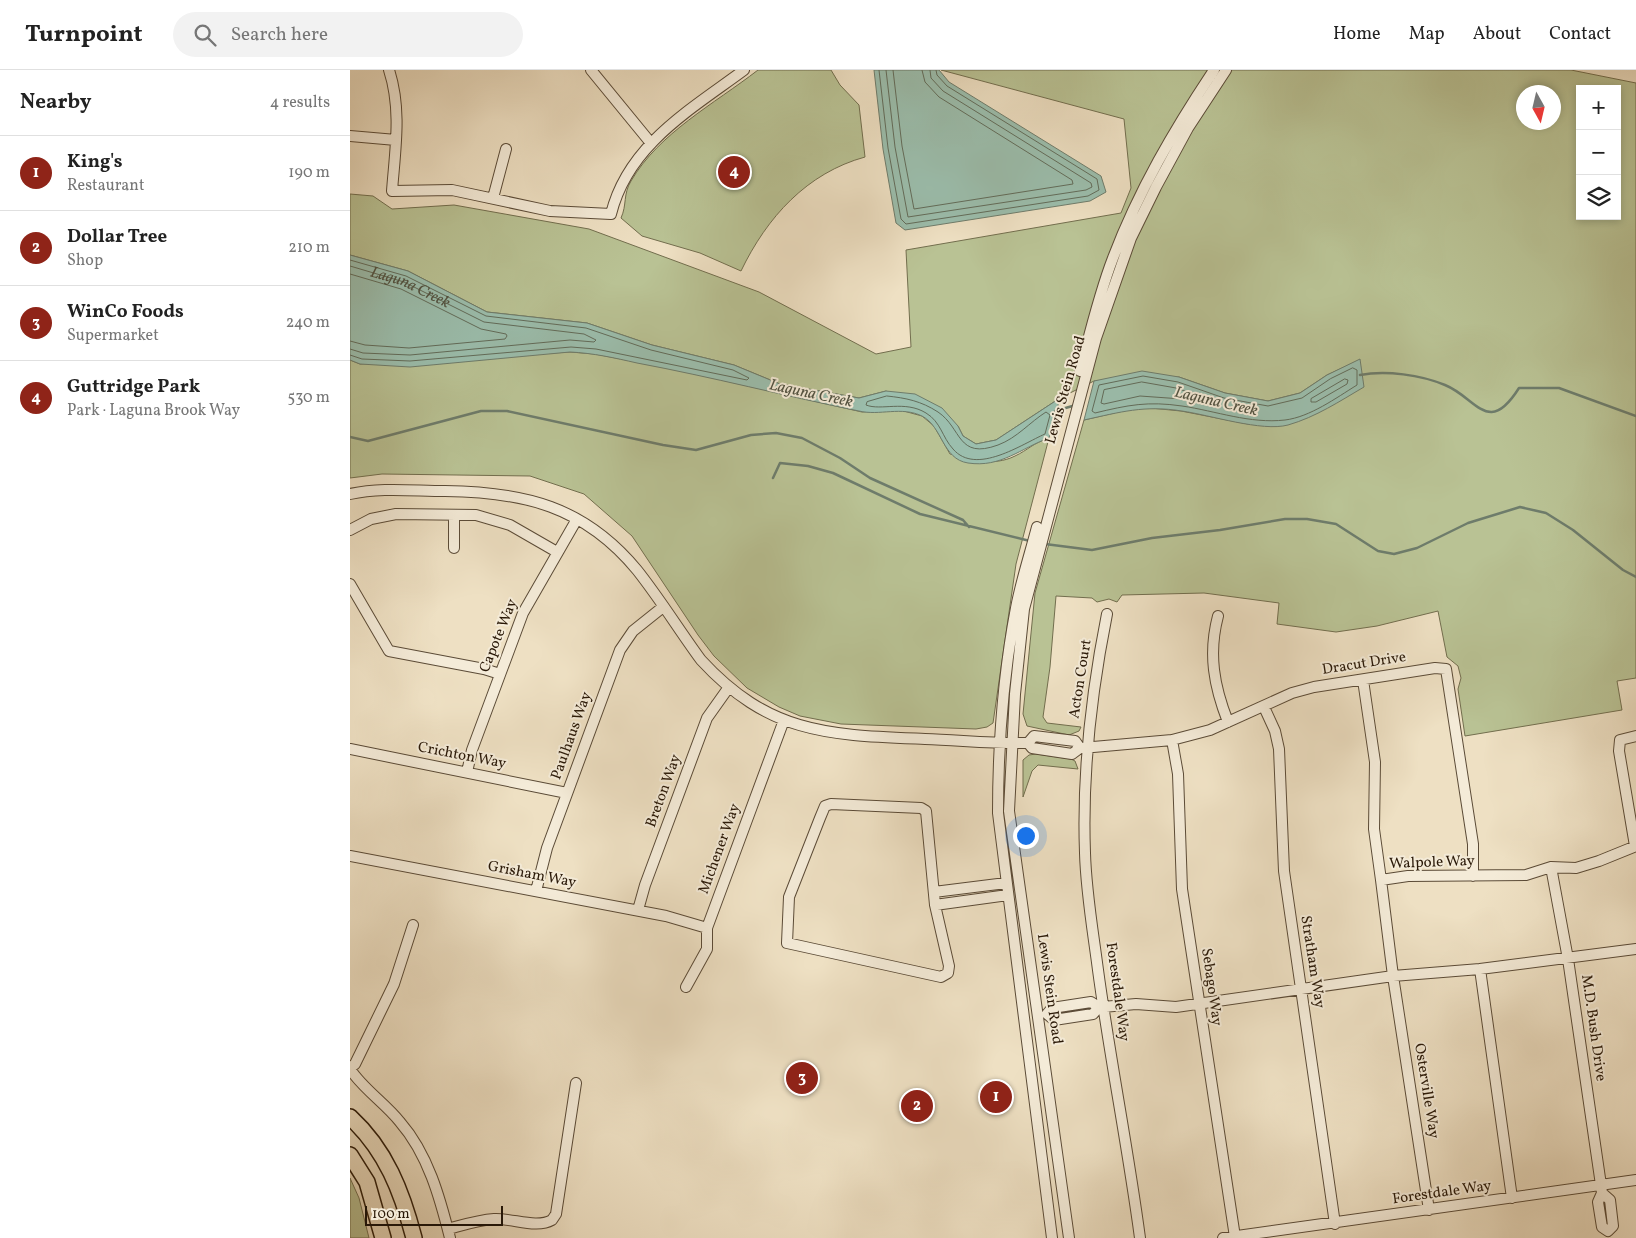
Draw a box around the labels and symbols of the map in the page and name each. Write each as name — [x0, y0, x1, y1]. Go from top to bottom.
north arrow — [1516, 85, 1561, 130]
pin: 4 — [718, 153, 750, 191]
water label: Laguna Creek — [367, 262, 454, 315]
street label: Lewis Stein Road — [1041, 333, 1091, 447]
water label: Laguna Creek — [767, 374, 855, 414]
water label: Laguna Creek — [1172, 382, 1260, 422]
street label: Capote Way — [475, 596, 523, 676]
street label: Acton Court — [1064, 638, 1098, 720]
street label: Dracut Drive — [1320, 647, 1408, 681]
street label: Paulhaus Way — [546, 689, 598, 783]
street label: Crichton Way — [416, 737, 508, 775]
street label: Breton Way — [641, 751, 687, 831]
street label: Michener Way — [694, 801, 746, 897]
your location — [1013, 823, 1039, 849]
street label: Walpole Way — [1389, 851, 1475, 875]
street label: Grisham Way — [486, 856, 578, 894]
street label: Stratham Way — [1294, 914, 1330, 1010]
street label: Lewis Stein Road — [1031, 932, 1067, 1046]
street label: Forestdale Way — [1100, 941, 1134, 1043]
street label: Sebago Way — [1195, 947, 1227, 1027]
street label: M.D. Bush Drive — [1575, 973, 1611, 1083]
street label: Osterville Way — [1408, 1042, 1444, 1140]
pin: 3 — [786, 1059, 818, 1097]
pin: 1 — [980, 1078, 1012, 1116]
pin: 2 — [901, 1087, 933, 1125]
street label: Forestdale Way — [1391, 1176, 1493, 1210]
scale bar — [365, 1203, 502, 1226]

